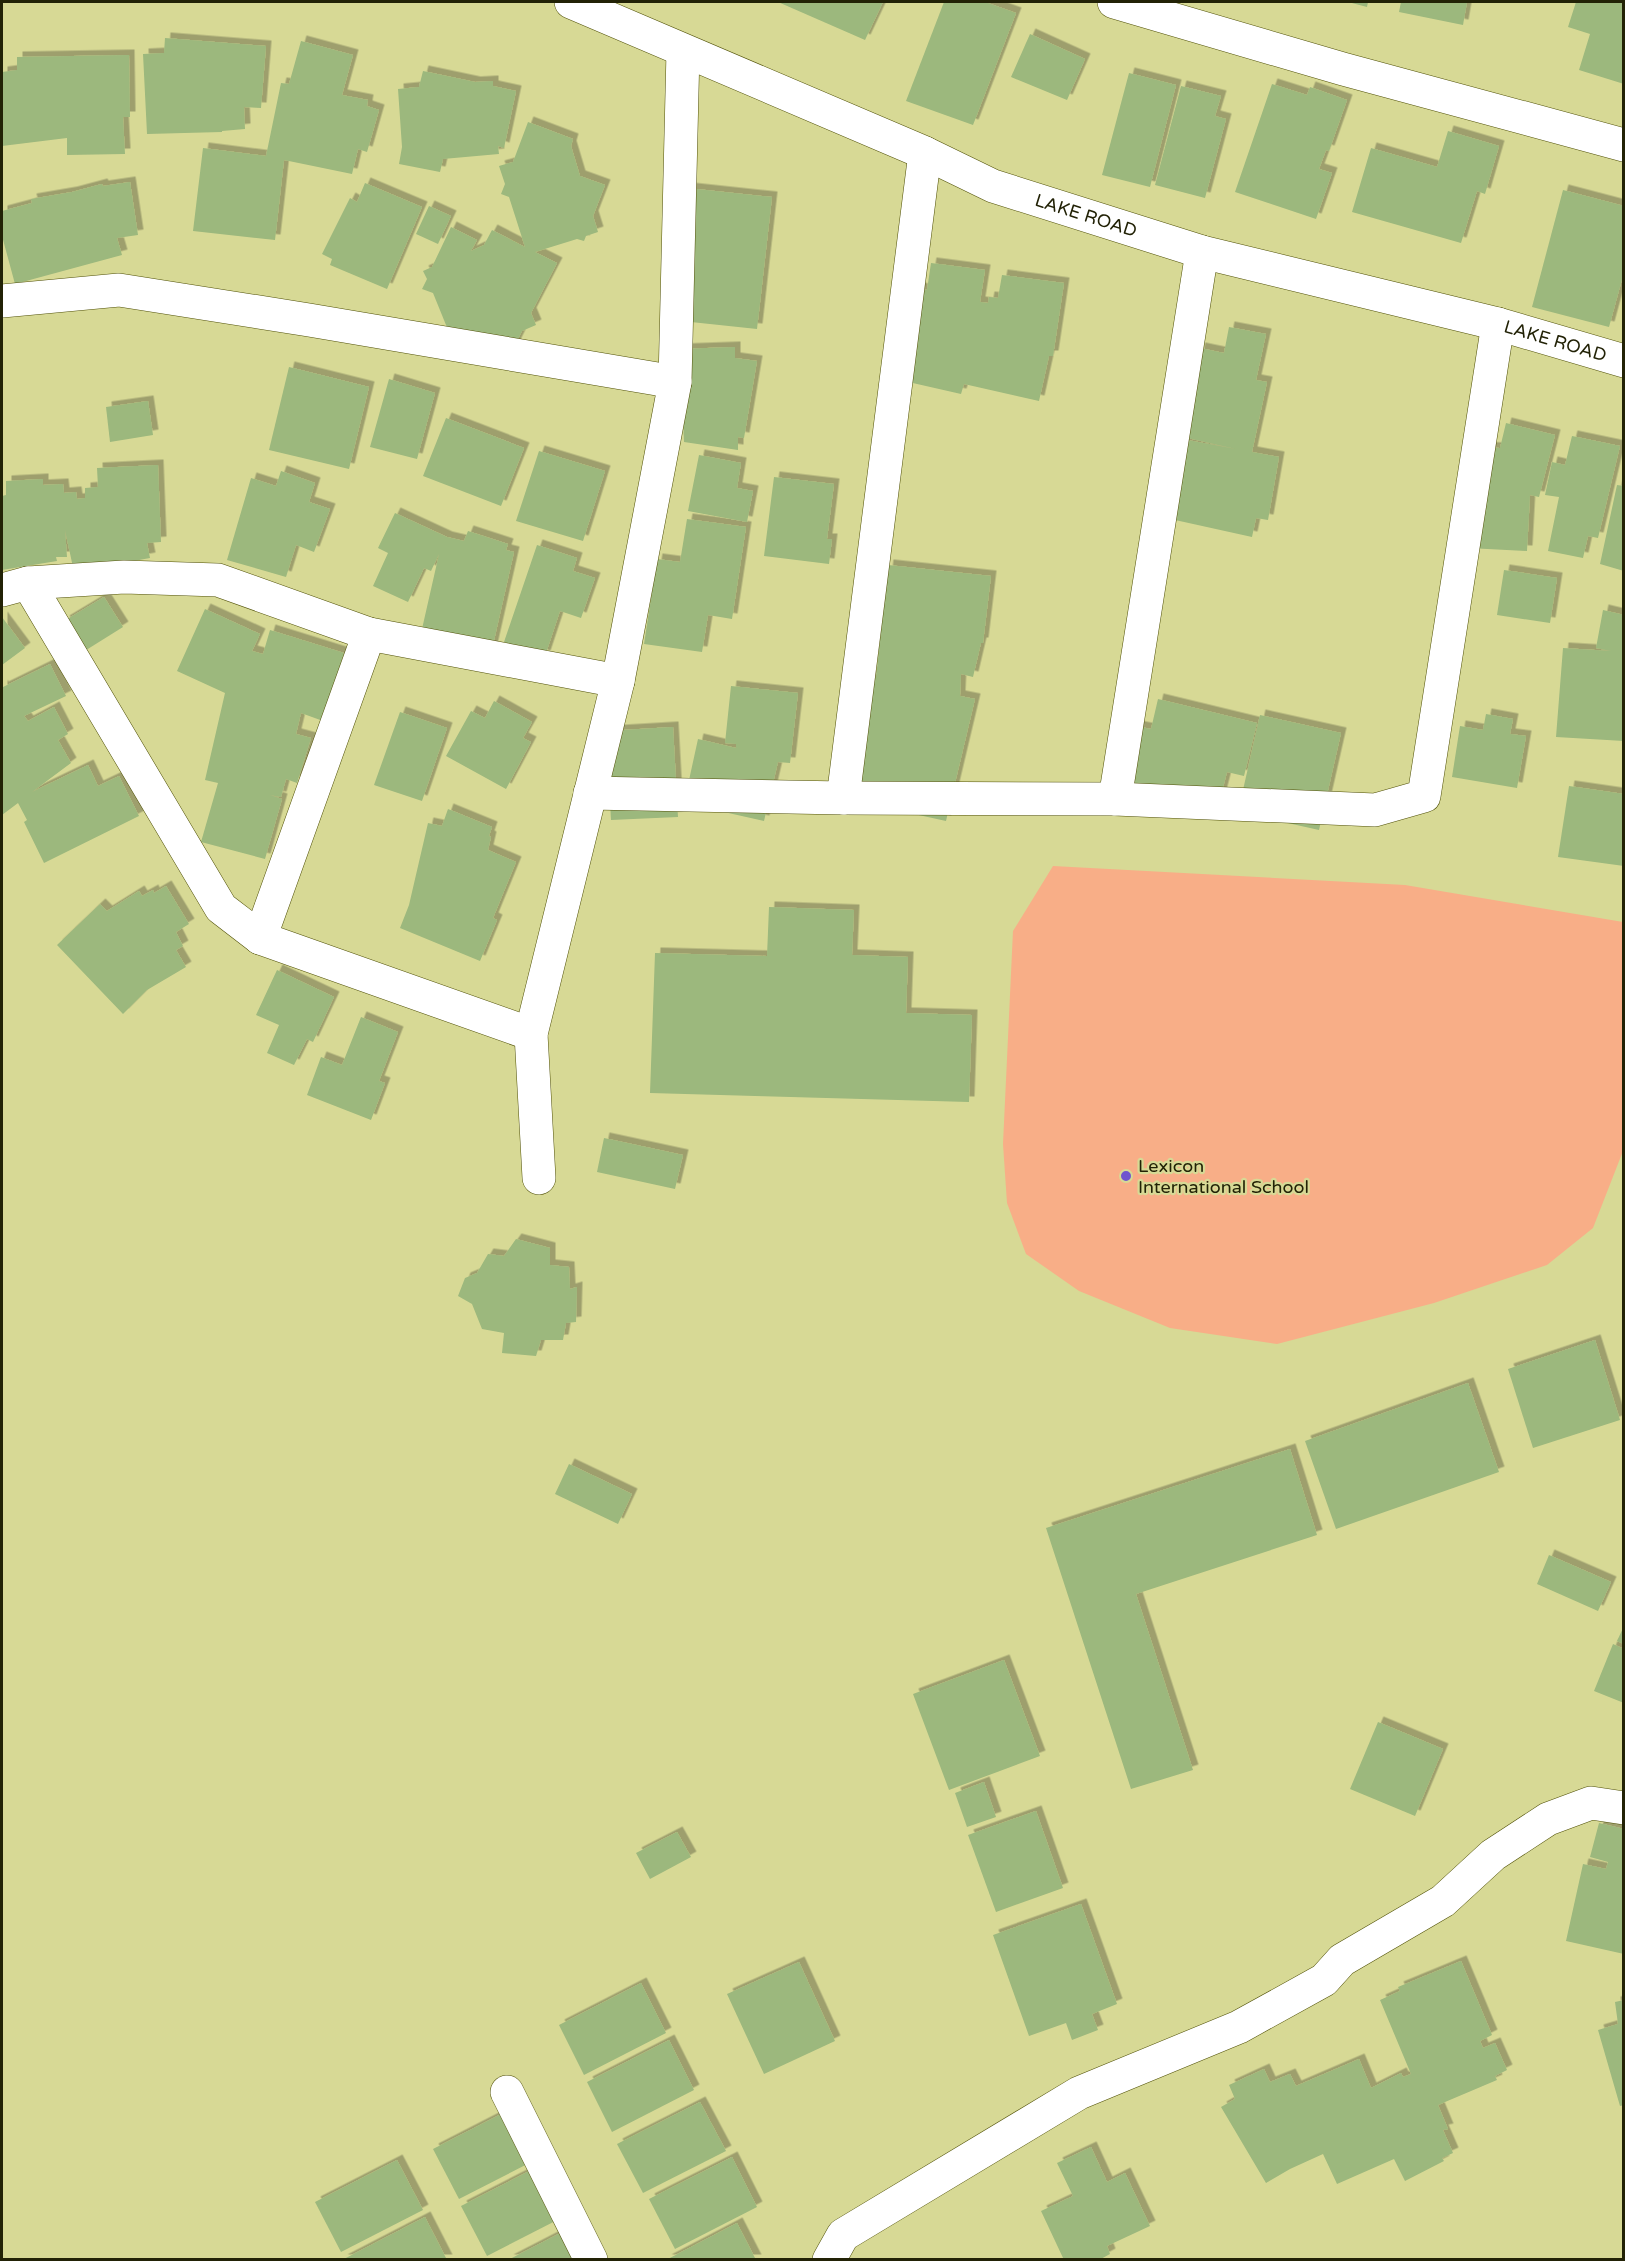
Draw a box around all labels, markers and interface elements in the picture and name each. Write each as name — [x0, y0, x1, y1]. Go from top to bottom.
street label: LAKE ROAD — [1032, 189, 1140, 242]
street label: LAKE ROAD — [1501, 315, 1609, 366]
place label: Lexicon International School — [1138, 1155, 1309, 1198]
marker: Lexicon International School — [1119, 1169, 1133, 1183]

